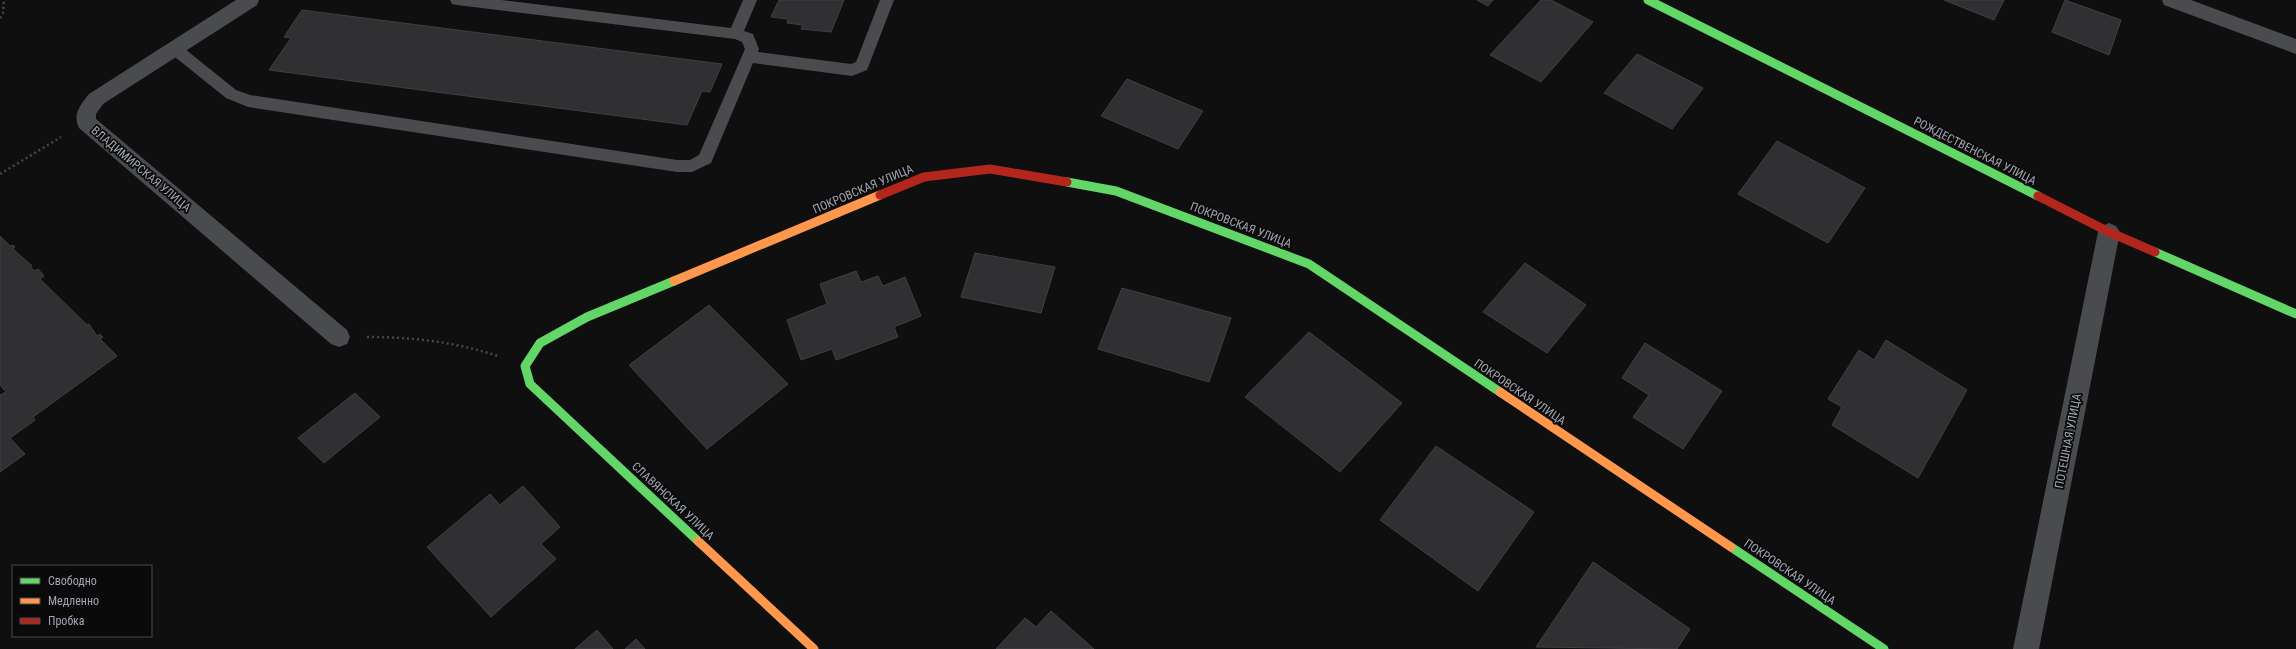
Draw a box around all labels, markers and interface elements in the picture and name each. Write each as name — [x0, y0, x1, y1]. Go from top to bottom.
street label: РОЖДЕСТВЕНСКАЯ УЛИЦА — [1911, 114, 2039, 188]
street label: ВЛАДИМИРСКАЯ УЛИЦА — [88, 123, 194, 215]
street label: ПОКРОВСКАЯ УЛИЦА — [811, 162, 915, 216]
street label: ПОКРОВСКАЯ УЛИЦА — [1188, 199, 1294, 251]
street label: ПОКРОВСКАЯ УЛИЦА — [1472, 356, 1569, 428]
street label: ПОТЕШНАЯ УЛИЦА — [2052, 392, 2084, 490]
street label: СЛАВЯНСКАЯ УЛИЦА — [629, 459, 717, 543]
street label: ПОКРОВСКАЯ УЛИЦА — [1742, 536, 1839, 608]
legend — [12, 565, 152, 637]
text: Свободно — [48, 574, 97, 588]
text: Медленно — [48, 594, 99, 608]
text: Пробка — [48, 614, 85, 628]

